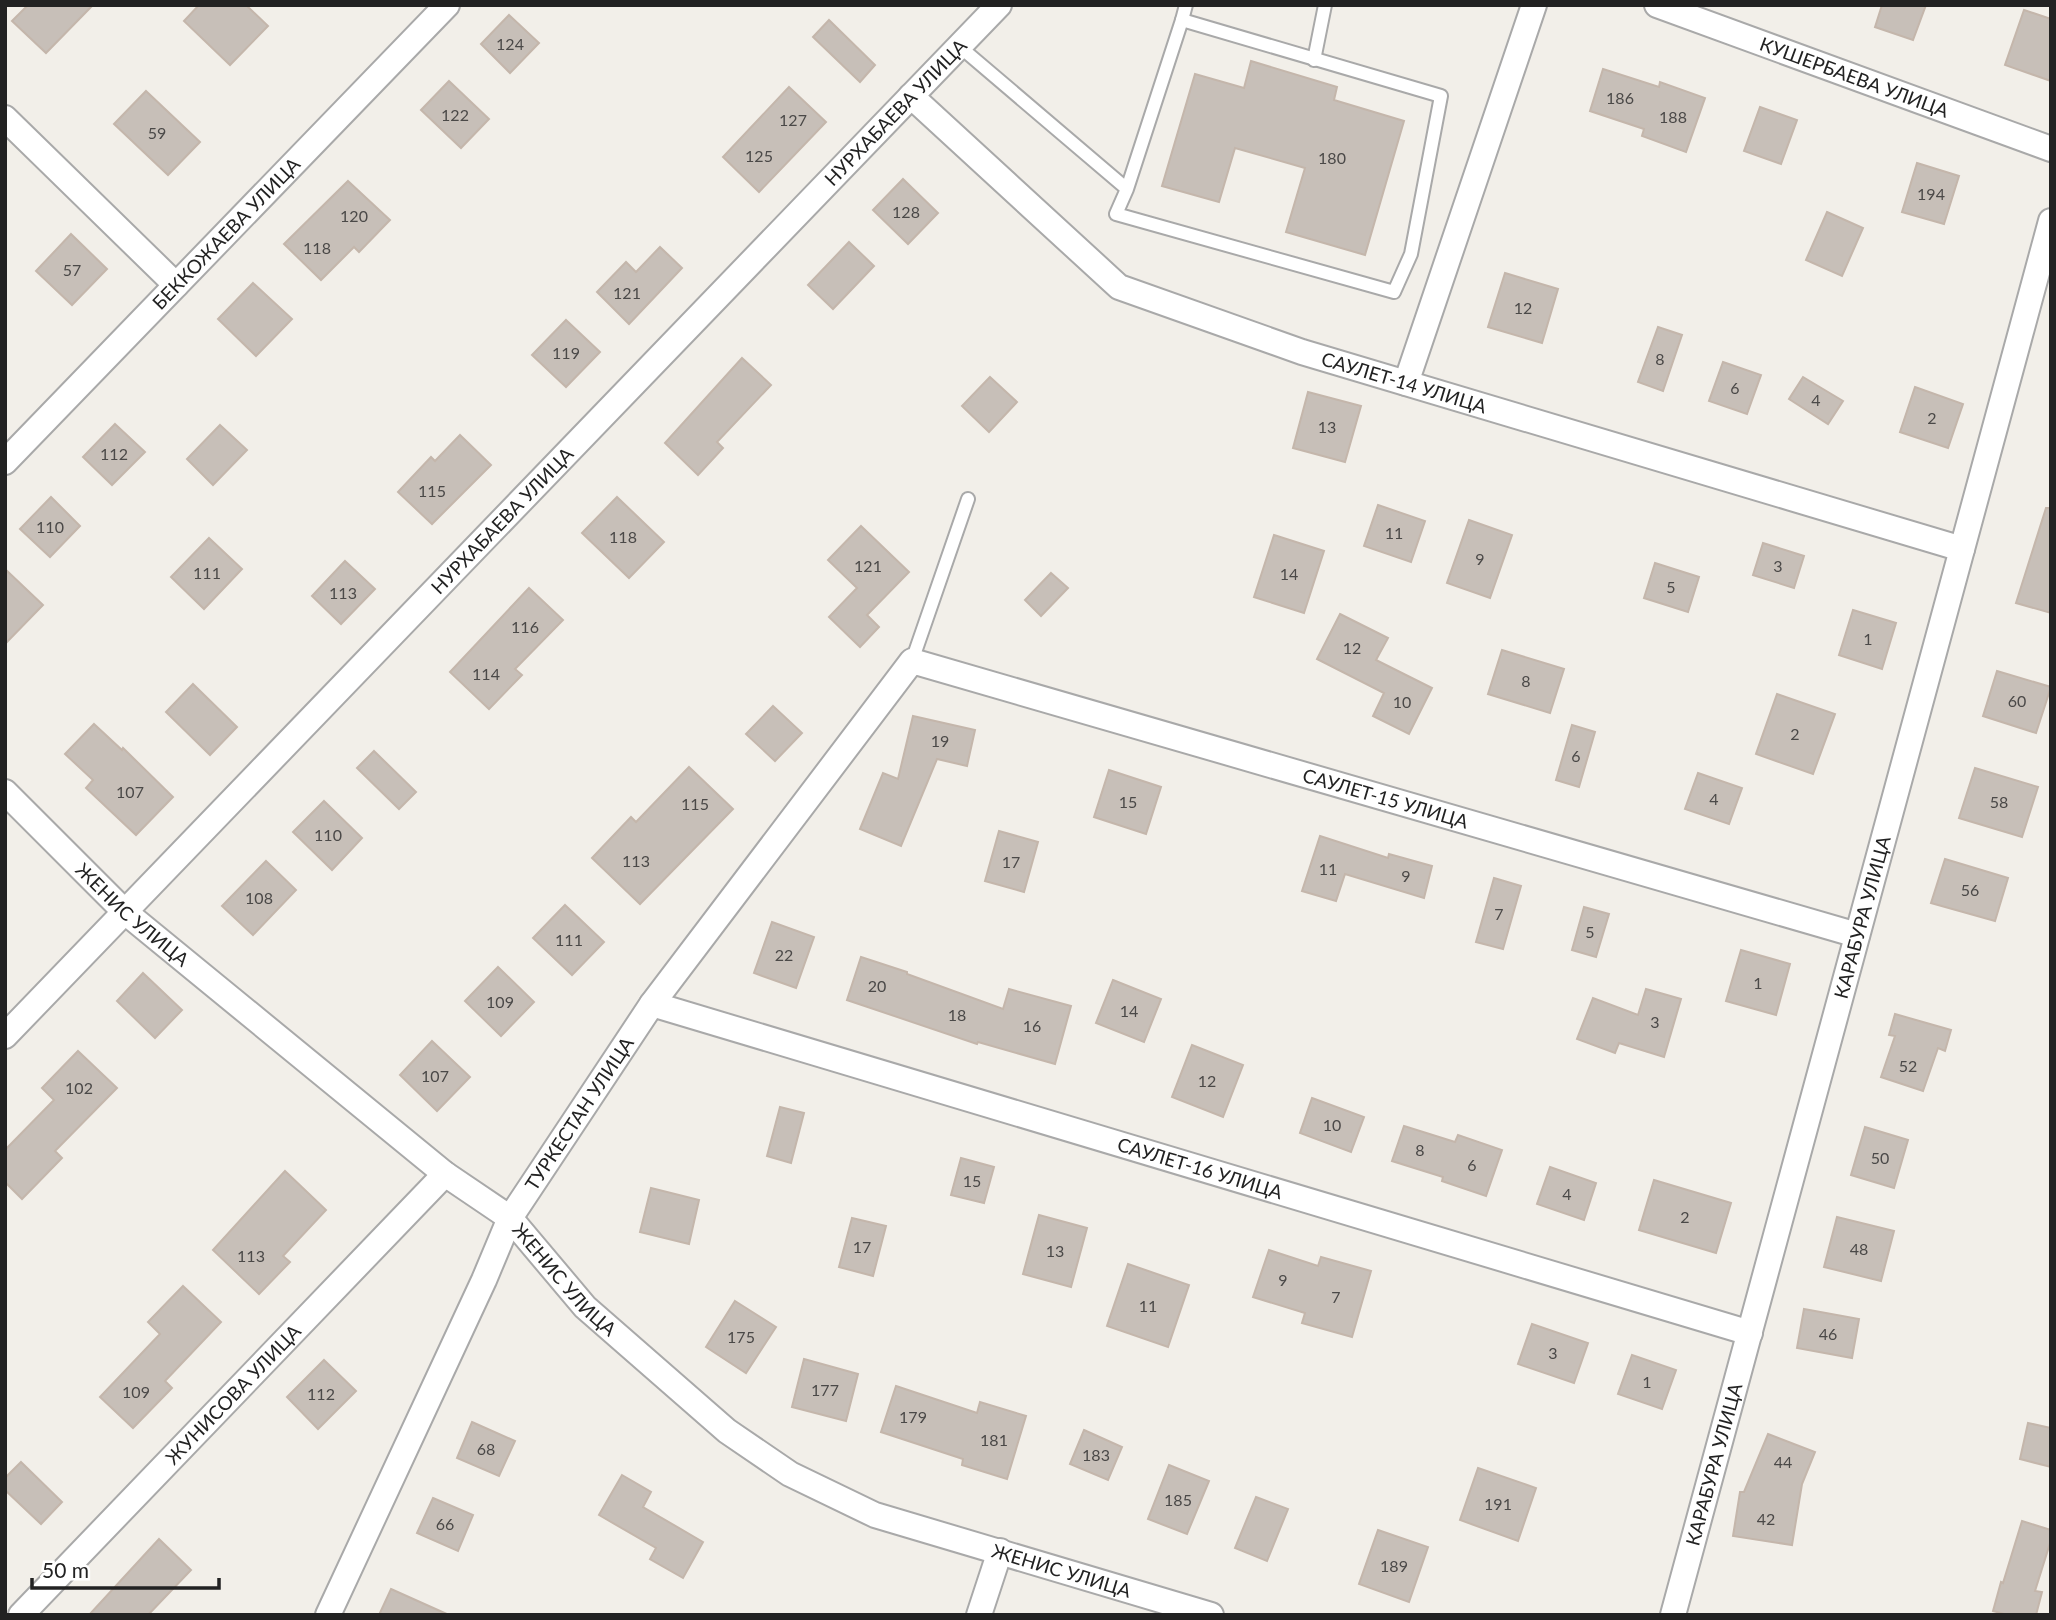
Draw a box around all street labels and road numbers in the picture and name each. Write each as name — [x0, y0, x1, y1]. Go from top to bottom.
street label: КУШЕРБАЕВА УЛИЦА — [1757, 32, 1952, 122]
street label: НУРХАБАЕВА УЛИЦА — [819, 34, 971, 190]
street label: БЕККОЖАЕВА УЛИЦА — [147, 152, 304, 314]
street label: САУЛЕТ-14 УЛИЦА — [1319, 346, 1490, 418]
street label: НУРХАБАЕВА УЛИЦА — [426, 442, 578, 598]
street label: САУЛЕТ-15 УЛИЦА — [1300, 763, 1471, 833]
street label: КАРАБУРА УЛИЦА — [1829, 833, 1895, 1001]
street label: ЖЕНИС УЛИЦА — [71, 858, 194, 971]
street label: ТУРКЕСТАН УЛИЦА — [520, 1032, 638, 1195]
street label: САУЛЕТ-16 УЛИЦА — [1115, 1132, 1286, 1203]
street label: ЖЕНИС УЛИЦА — [508, 1218, 622, 1340]
street label: ЖУНИСОВА УЛИЦА — [160, 1319, 305, 1469]
street label: КАРАБУРА УЛИЦА — [1680, 1380, 1746, 1548]
street label: ЖЕНИС УЛИЦА — [989, 1538, 1134, 1602]

